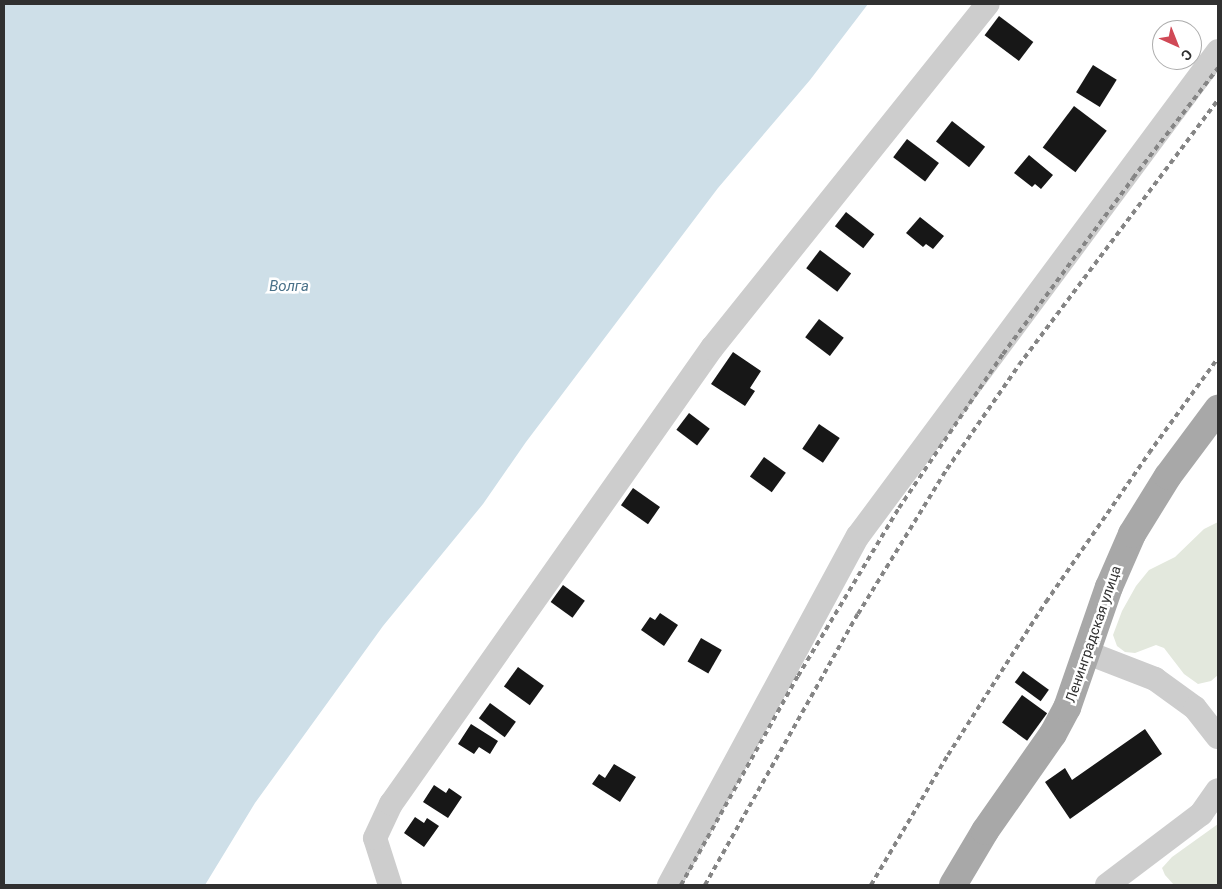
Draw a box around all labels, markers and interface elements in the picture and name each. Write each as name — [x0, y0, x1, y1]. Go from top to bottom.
north arrow — [1152, 20, 1202, 70]
text: С — [1178, 46, 1196, 64]
water label: Волга — [269, 278, 309, 296]
street label: Ленинградская улица — [1062, 563, 1124, 705]

